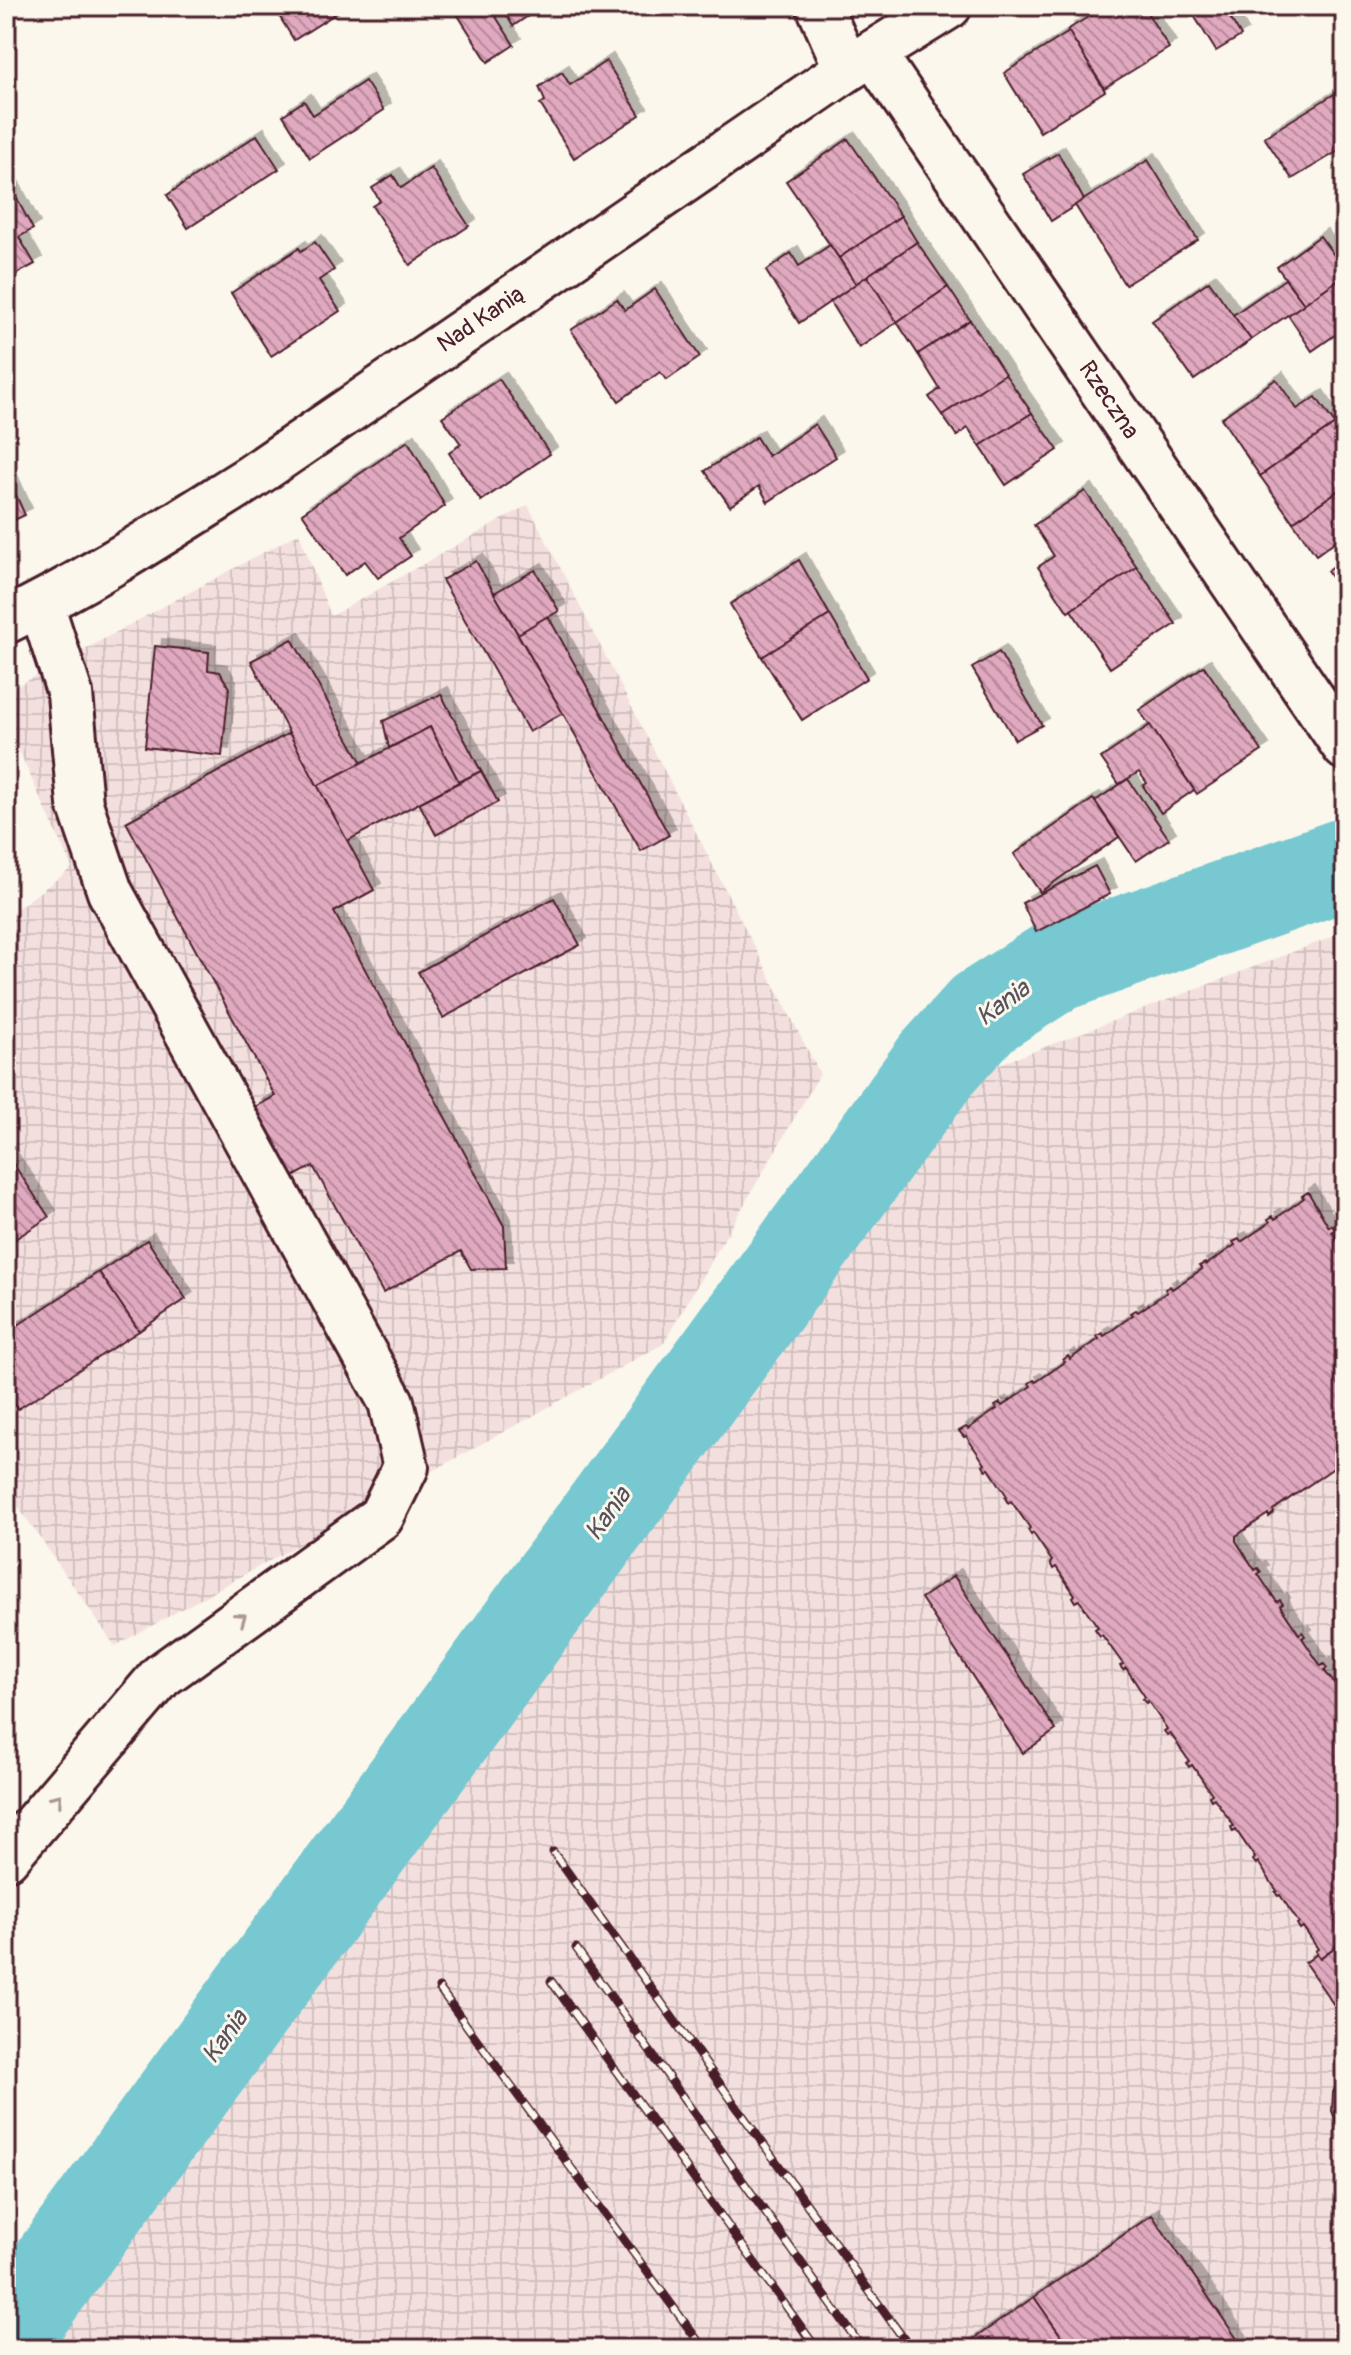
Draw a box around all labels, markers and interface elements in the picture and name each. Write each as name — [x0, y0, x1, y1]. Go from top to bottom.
street label: Nad Kanią — [432, 279, 530, 359]
street label: Rzeczna — [1072, 356, 1146, 444]
water label: Kania — [970, 972, 1038, 1033]
water label: Kania — [578, 1479, 639, 1547]
one-way arrow — [233, 1613, 247, 1628]
one-way arrow — [47, 1793, 61, 1808]
water label: Kania — [195, 2002, 256, 2070]

